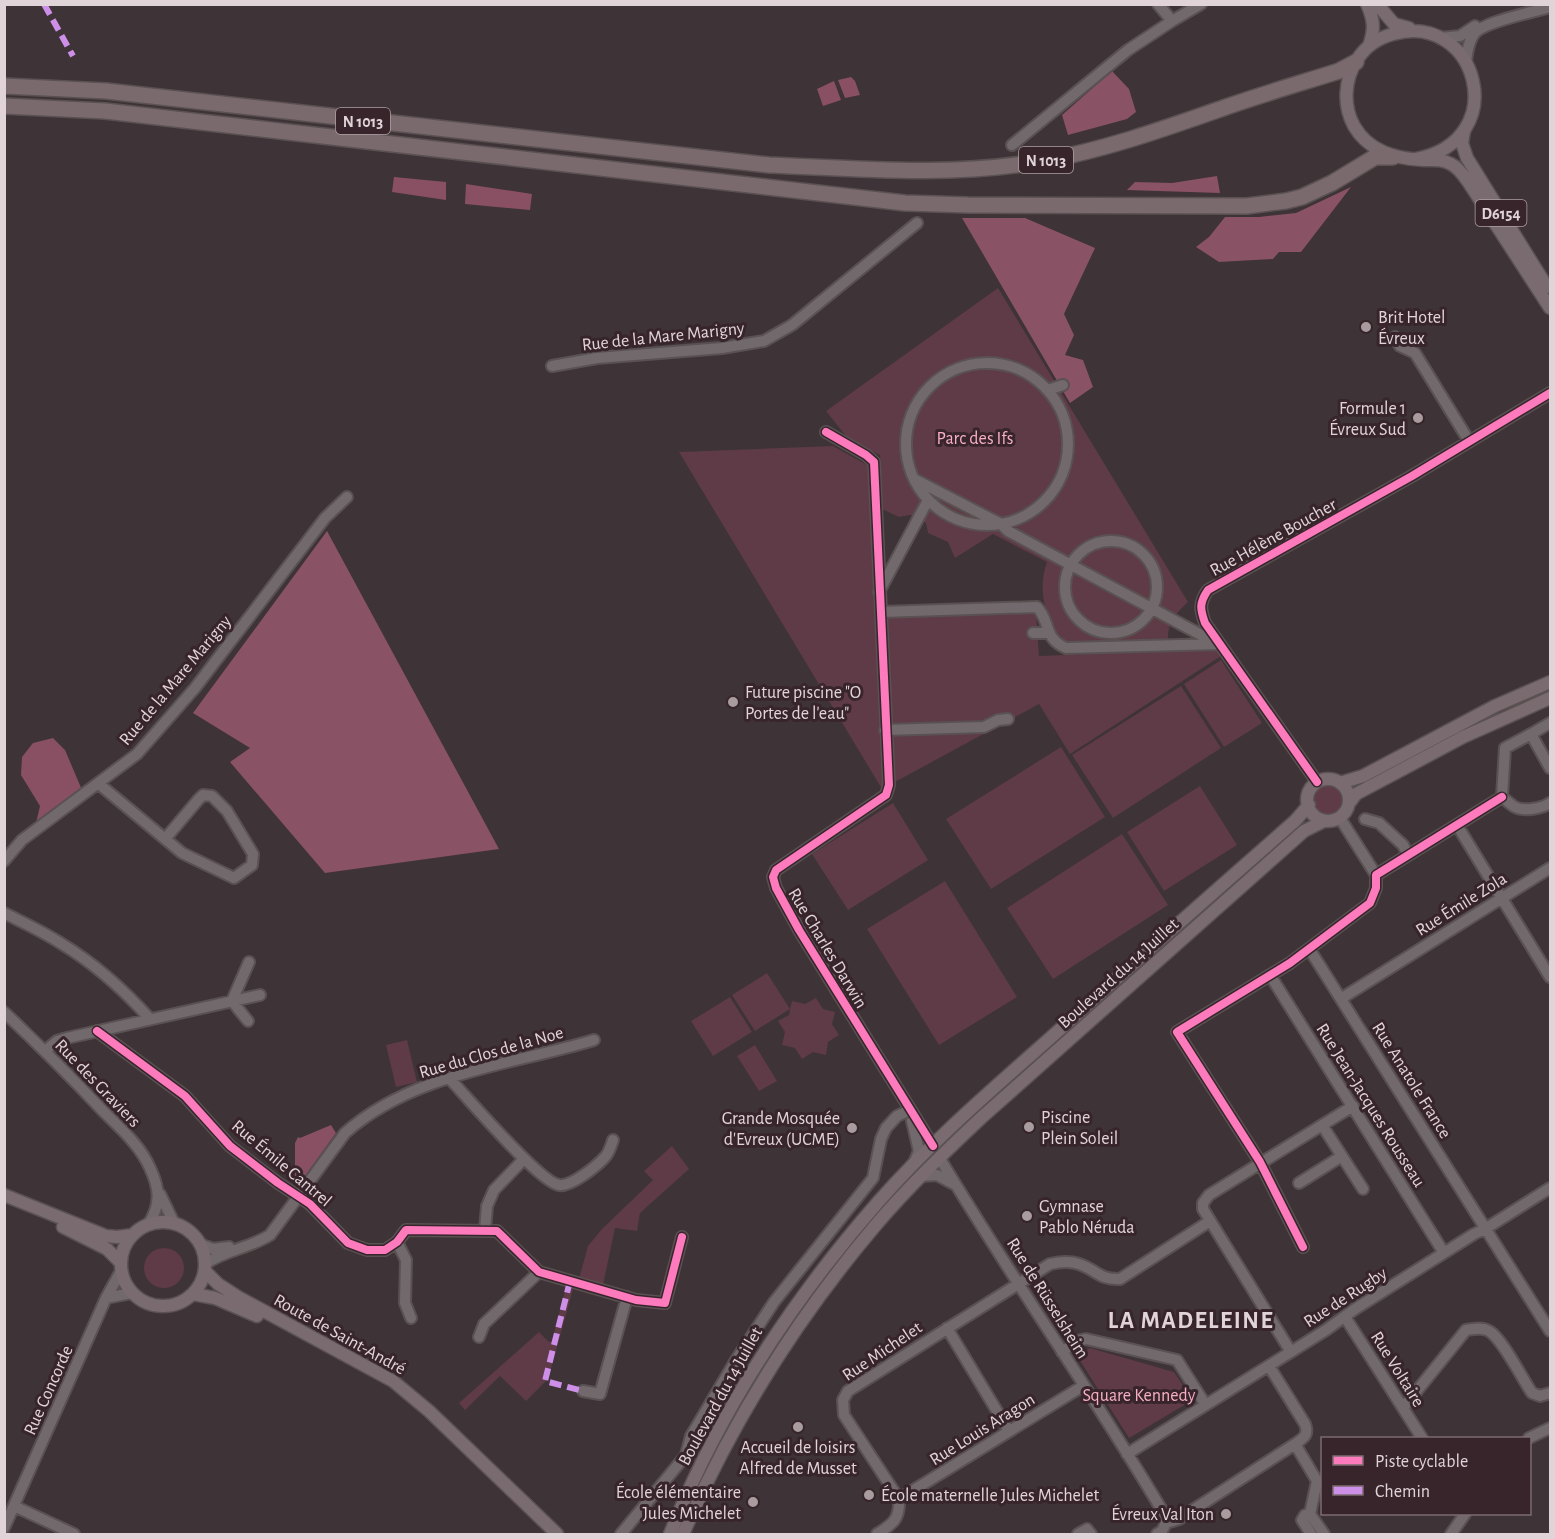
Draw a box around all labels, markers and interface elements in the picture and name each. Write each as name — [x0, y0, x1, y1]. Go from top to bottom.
road number: N 1013 — [336, 108, 390, 134]
road number: N 1013 — [1019, 147, 1073, 173]
road number: D6154 — [1476, 200, 1526, 226]
place label: Brit Hotel Évreux — [1378, 309, 1445, 348]
street label: Rue de la Mare Marigny — [581, 319, 746, 354]
marker: Brit Hotel Évreux — [1359, 320, 1373, 334]
place label: Formule 1 Évreux Sud — [1329, 400, 1406, 439]
marker: Formule 1 Évreux Sud — [1411, 411, 1425, 425]
park label: Parc des Ifs — [937, 430, 1013, 448]
street label: Rue Hélène Boucher — [1207, 496, 1340, 580]
street label: Rue de la Mare Marigny — [116, 612, 235, 749]
place label: Future piscine "O Portes de l'eau" — [745, 684, 861, 723]
marker: Future piscine "O Portes de l'eau" — [726, 695, 740, 709]
street label: Rue Émile Zola — [1411, 867, 1510, 940]
street label: Rue Charles Darwin — [784, 885, 870, 1012]
street label: Boulevard du 14 Juillet — [1055, 915, 1182, 1032]
street label: Rue Anatole France — [1368, 1019, 1454, 1142]
street label: Rue Jean-Jacques Rousseau — [1312, 1021, 1428, 1191]
street label: Rue du Clos de la Noe — [417, 1024, 565, 1082]
street label: Rue des Graviers — [51, 1036, 143, 1131]
place label: Piscine Plein Soleil — [1041, 1109, 1118, 1148]
place label: Grande Mosquée d'Evreux (UCME) — [722, 1110, 840, 1149]
street label: Rue Émile Cantrel — [228, 1115, 337, 1211]
marker: Piscine Plein Soleil — [1022, 1120, 1036, 1134]
marker: Grande Mosquée d'Evreux (UCME) — [845, 1121, 859, 1135]
place label: Gymnase Pablo Néruda — [1039, 1198, 1135, 1237]
marker: Gymnase Pablo Néruda — [1020, 1209, 1034, 1223]
street label: Rue de Rüsselsheim — [1003, 1235, 1092, 1362]
street label: Rue de Rugby — [1301, 1264, 1391, 1331]
street label: Route de Saint-André — [270, 1291, 409, 1379]
district label: LA MADELEINE — [1108, 1309, 1274, 1333]
street label: Rue Michelet — [840, 1319, 926, 1385]
street label: Boulevard du 14 Juillet — [675, 1324, 766, 1469]
street label: Rue Voltaire — [1367, 1329, 1427, 1410]
street label: Rue Concorde — [21, 1343, 77, 1438]
park label: Square Kennedy — [1082, 1387, 1196, 1405]
street label: Rue Louis Aragon — [927, 1390, 1038, 1469]
marker: Accueil de loisirs Alfred de Musset — [791, 1420, 805, 1434]
legend — [1321, 1437, 1531, 1515]
place label: Accueil de loisirs Alfred de Musset — [739, 1439, 857, 1478]
text: Piste cyclable — [1375, 1453, 1468, 1471]
place label: École élémentaire Jules Michelet — [616, 1481, 741, 1523]
text: Chemin — [1375, 1483, 1430, 1501]
place label: École maternelle Jules Michelet — [881, 1484, 1100, 1505]
marker: École maternelle Jules Michelet — [862, 1488, 876, 1502]
marker: École élémentaire Jules Michelet — [746, 1495, 760, 1509]
place label: Évreux Val Iton — [1111, 1503, 1214, 1524]
marker: Évreux Val Iton — [1219, 1507, 1233, 1521]

